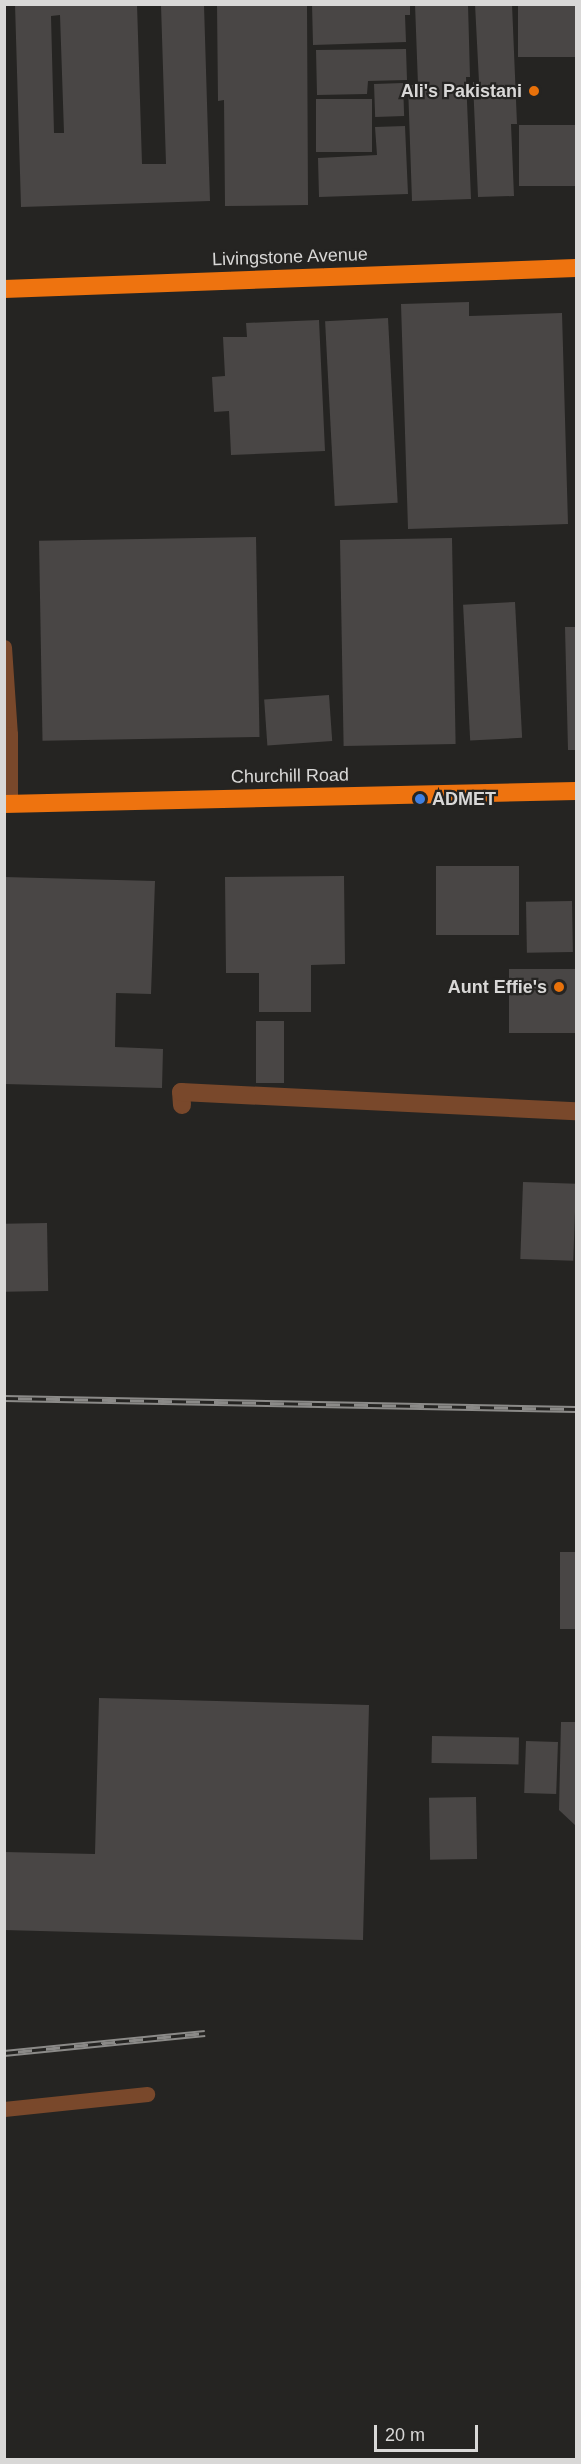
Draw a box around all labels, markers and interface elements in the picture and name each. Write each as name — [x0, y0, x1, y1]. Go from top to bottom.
place label: Ali's Pakistani — [401, 80, 522, 102]
marker: Ali's Pakistani — [527, 84, 541, 98]
street label: Livingstone Avenue — [211, 243, 369, 271]
street label: Churchill Road — [231, 764, 349, 788]
place label: ADMET — [432, 788, 496, 810]
marker: ADMET — [413, 792, 427, 806]
place label: Aunt Effie's — [448, 976, 547, 998]
marker: Aunt Effie's — [552, 980, 566, 994]
scale bar — [377, 2413, 480, 2451]
text: 20 m — [385, 2425, 425, 2445]

